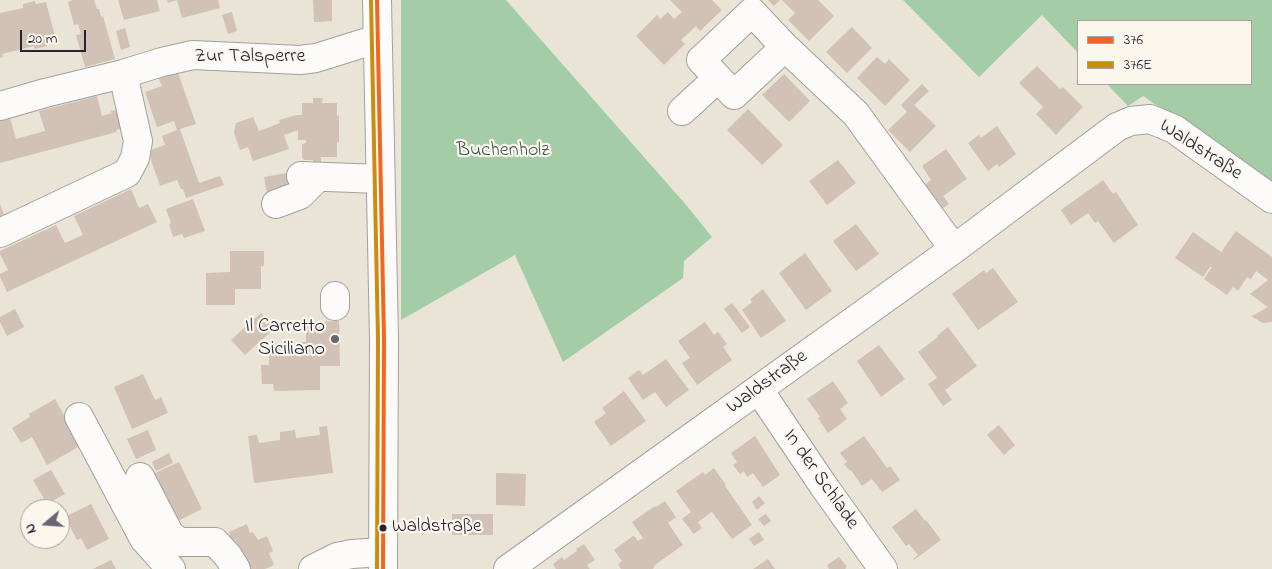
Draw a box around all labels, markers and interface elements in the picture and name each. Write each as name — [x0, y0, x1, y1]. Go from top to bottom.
scale bar — [22, 20, 89, 52]
legend — [1077, 20, 1252, 85]
text: 20 m — [28, 28, 57, 50]
text: 376 — [1124, 29, 1143, 51]
street label: Zur Talsperre — [195, 46, 305, 70]
text: 376E — [1124, 54, 1152, 76]
street label: Waldstraße — [1154, 115, 1246, 187]
park label: Buchenholz — [456, 140, 550, 164]
place label: Il Carretto Siciliano — [245, 316, 325, 363]
marker: Il Carretto Siciliano — [329, 333, 341, 345]
street label: Waldstraße — [723, 346, 813, 420]
street label: In der Schlade — [777, 425, 863, 535]
north arrow — [20, 499, 70, 549]
place label: Waldstraße — [392, 517, 482, 539]
text: N — [20, 521, 43, 536]
marker: Waldstraße — [378, 523, 388, 533]

